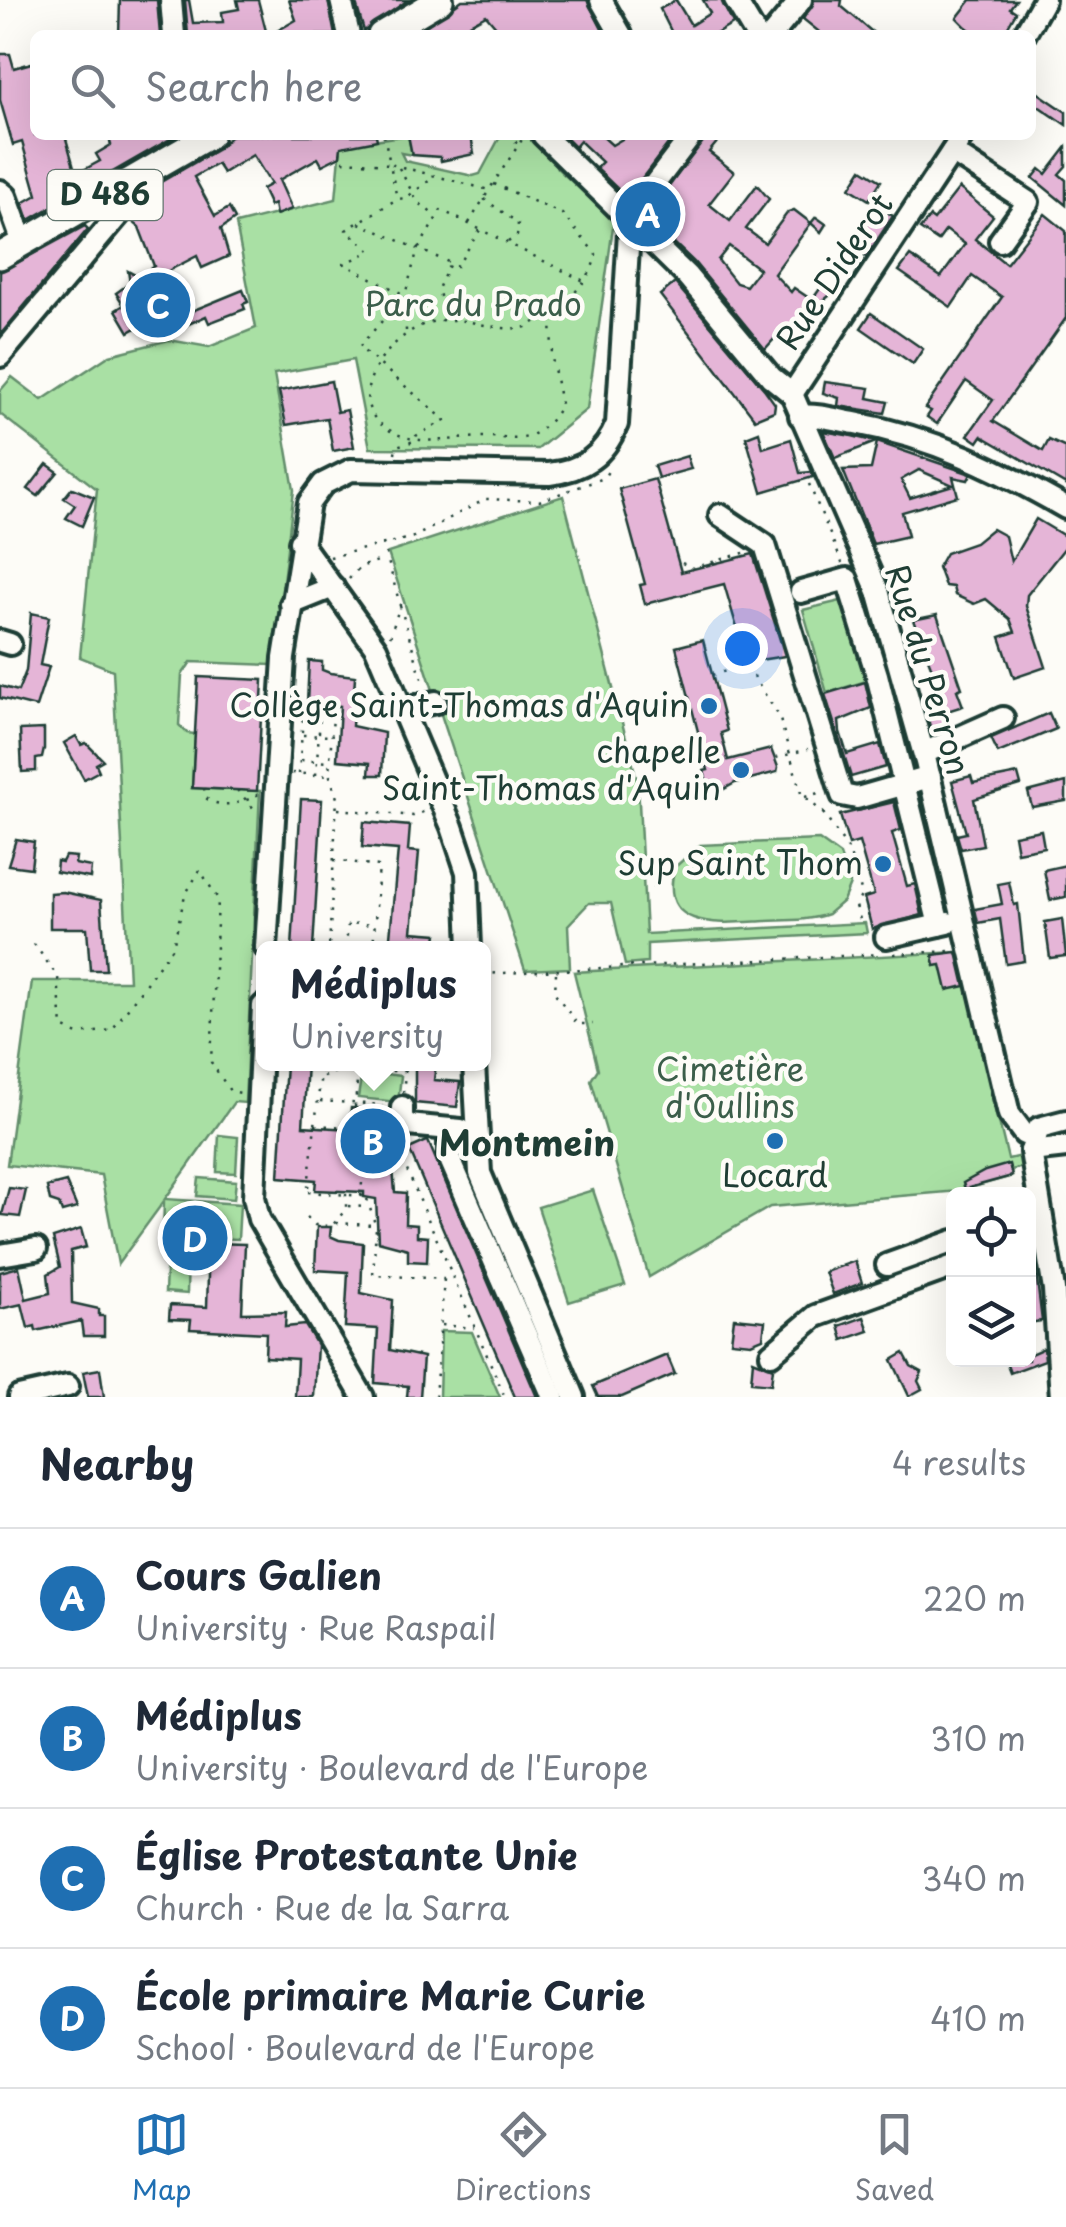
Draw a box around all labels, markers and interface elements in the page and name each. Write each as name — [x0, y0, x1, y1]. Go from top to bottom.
search box — [30, 30, 1036, 140]
text: Search here — [145, 57, 362, 114]
icon: search — [65, 58, 120, 113]
road number: D 486 — [48, 170, 162, 220]
pin: A — [616, 176, 680, 252]
street label: Rue Diderot — [763, 183, 904, 359]
pin: C — [126, 268, 190, 342]
park label: Parc du Prado — [364, 279, 582, 327]
street label: Rue du Perron — [874, 558, 984, 780]
your location — [717, 623, 768, 674]
place label: Collège Saint-Thomas d'Aquin — [229, 680, 689, 728]
marker: Collège Saint-Thomas d'Aquin — [698, 695, 720, 717]
place label: chapelle Saint-Thomas d'Aquin — [382, 726, 721, 811]
marker: chapelle Saint-Thomas d'Aquin — [730, 759, 752, 781]
place label: Sup Saint Thom — [618, 838, 863, 886]
marker: Sup Saint Thom — [872, 853, 894, 875]
popup — [256, 941, 491, 1071]
text: Médiplus — [290, 954, 457, 1011]
text: University — [290, 1011, 444, 1059]
park label: Cimetière d'Oullins — [656, 1044, 804, 1129]
pin: B — [340, 1104, 406, 1178]
district label: Montmein — [439, 1115, 615, 1168]
marker: Locard — [764, 1130, 786, 1152]
place label: Locard — [722, 1150, 828, 1198]
map controls — [946, 1187, 1036, 1367]
button: locate — [946, 1187, 1036, 1277]
pin: D — [162, 1200, 228, 1276]
button: layers — [946, 1277, 1036, 1367]
text: Nearby — [40, 1431, 194, 1494]
text: 4 results — [892, 1438, 1026, 1486]
text: Cours Galien — [135, 1546, 382, 1603]
text: A — [60, 1574, 85, 1622]
text: 220 m — [923, 1574, 1026, 1622]
text: University · Rue Raspail — [135, 1603, 497, 1651]
text: Médiplus — [135, 1686, 302, 1743]
text: B — [62, 1714, 83, 1762]
text: 310 m — [930, 1714, 1026, 1762]
text: University · Boulevard de l'Europe — [135, 1743, 648, 1791]
text: Église Protestante Unie — [135, 1826, 577, 1883]
text: C — [60, 1854, 85, 1902]
text: 340 m — [921, 1854, 1026, 1902]
text: Church · Rue de la Sarra — [135, 1883, 509, 1931]
text: École primaire Marie Curie — [135, 1966, 645, 2023]
text: D — [60, 1994, 85, 2042]
text: 410 m — [930, 1994, 1026, 2042]
text: School · Boulevard de l'Europe — [135, 2023, 595, 2071]
tab: Map — [132, 2107, 192, 2210]
tab: Directions — [455, 2107, 591, 2210]
tab: Saved — [855, 2107, 934, 2210]

